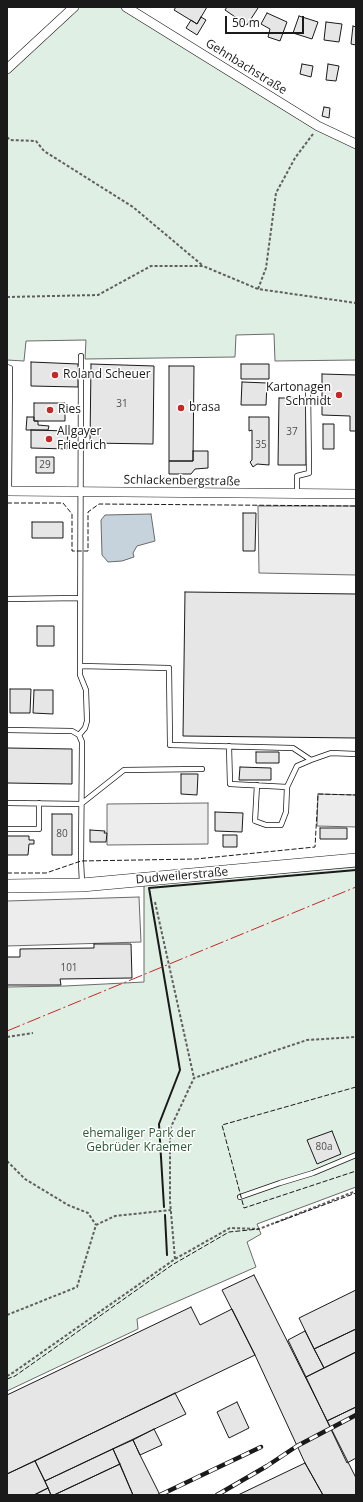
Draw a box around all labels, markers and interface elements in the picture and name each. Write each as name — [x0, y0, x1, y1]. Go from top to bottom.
scale bar — [227, 8, 306, 34]
text: 50 m — [232, 14, 260, 31]
street label: Gehnbachstraße — [203, 36, 289, 98]
place label: Roland Scheuer — [63, 368, 151, 382]
marker: Roland Scheuer — [50, 370, 60, 380]
place label: Kartonagen Schmidt — [266, 381, 331, 409]
marker: Kartonagen Schmidt — [334, 390, 344, 400]
house number: 31 — [116, 398, 128, 410]
place label: brasa — [189, 401, 220, 415]
place label: Ries — [58, 403, 81, 417]
marker: brasa — [176, 403, 186, 413]
marker: Ries — [45, 405, 55, 415]
place label: Allgayer Friedrich — [57, 425, 106, 453]
house number: 37 — [286, 426, 298, 438]
marker: Allgayer Friedrich — [44, 434, 54, 444]
house number: 35 — [255, 439, 267, 451]
house number: 29 — [39, 459, 51, 471]
street label: Schlackenbergstraße — [123, 473, 241, 489]
house number: 80 — [56, 828, 68, 840]
street label: Dudweilerstraße — [135, 865, 229, 887]
house number: 101 — [60, 962, 78, 974]
park label: ehemaliger Park der Gebrüder Kraemer — [82, 1127, 196, 1155]
house number: 80a — [316, 1141, 332, 1153]

